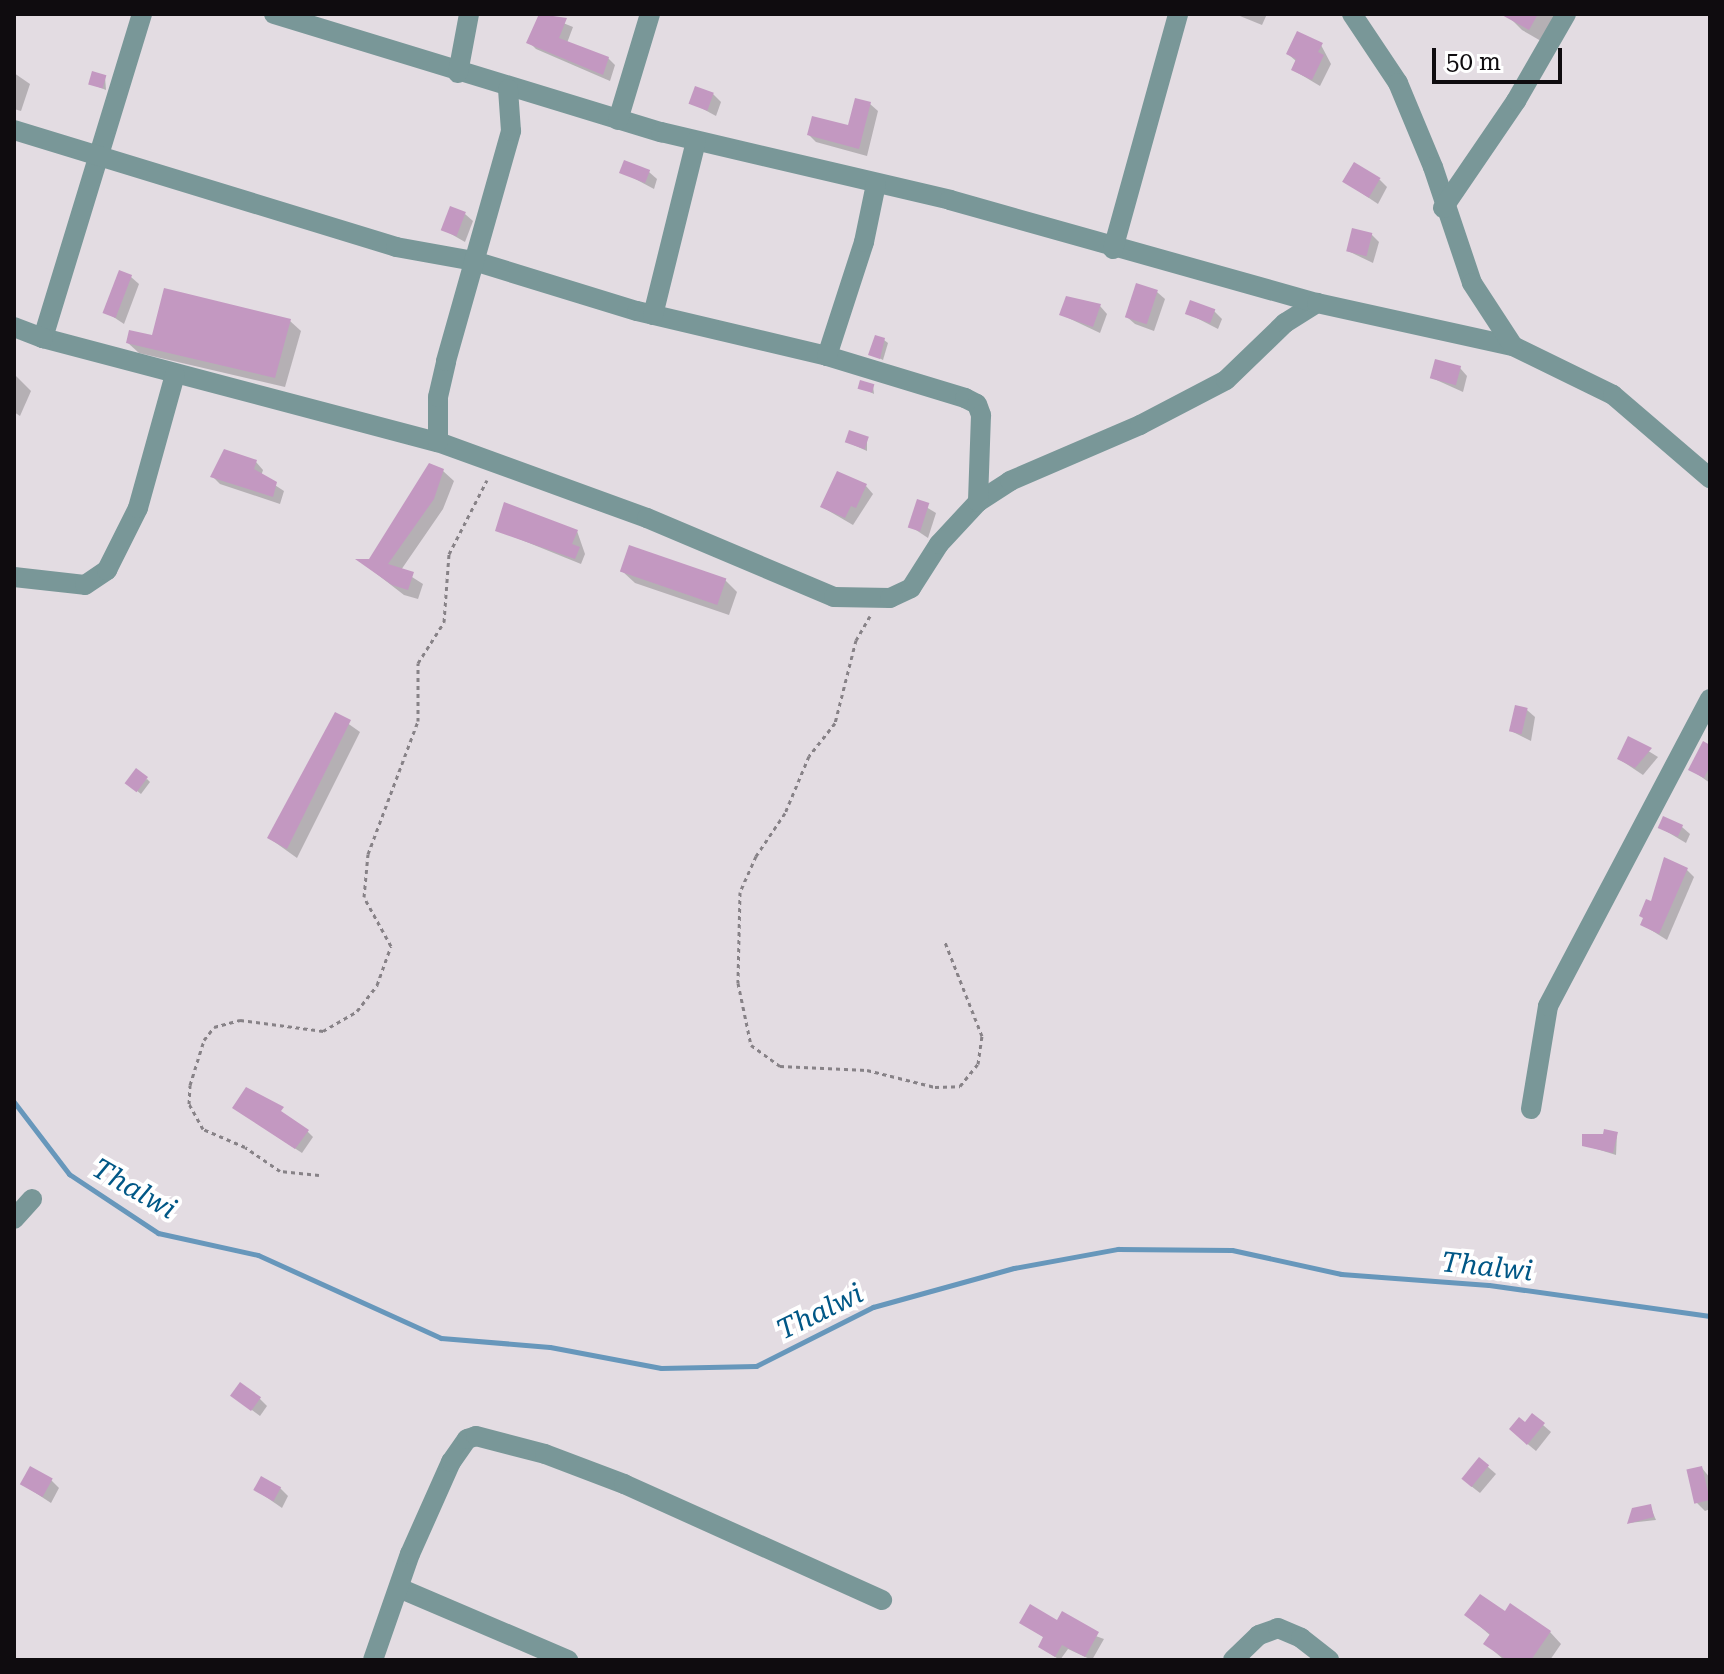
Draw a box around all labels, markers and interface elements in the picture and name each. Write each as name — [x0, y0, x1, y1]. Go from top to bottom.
scale bar — [1436, 32, 1566, 82]
text: 50 m — [1446, 48, 1501, 76]
water label: Thalwi — [86, 1151, 182, 1227]
water label: Thalwi — [1440, 1245, 1534, 1289]
water label: Thalwi — [771, 1277, 869, 1347]

